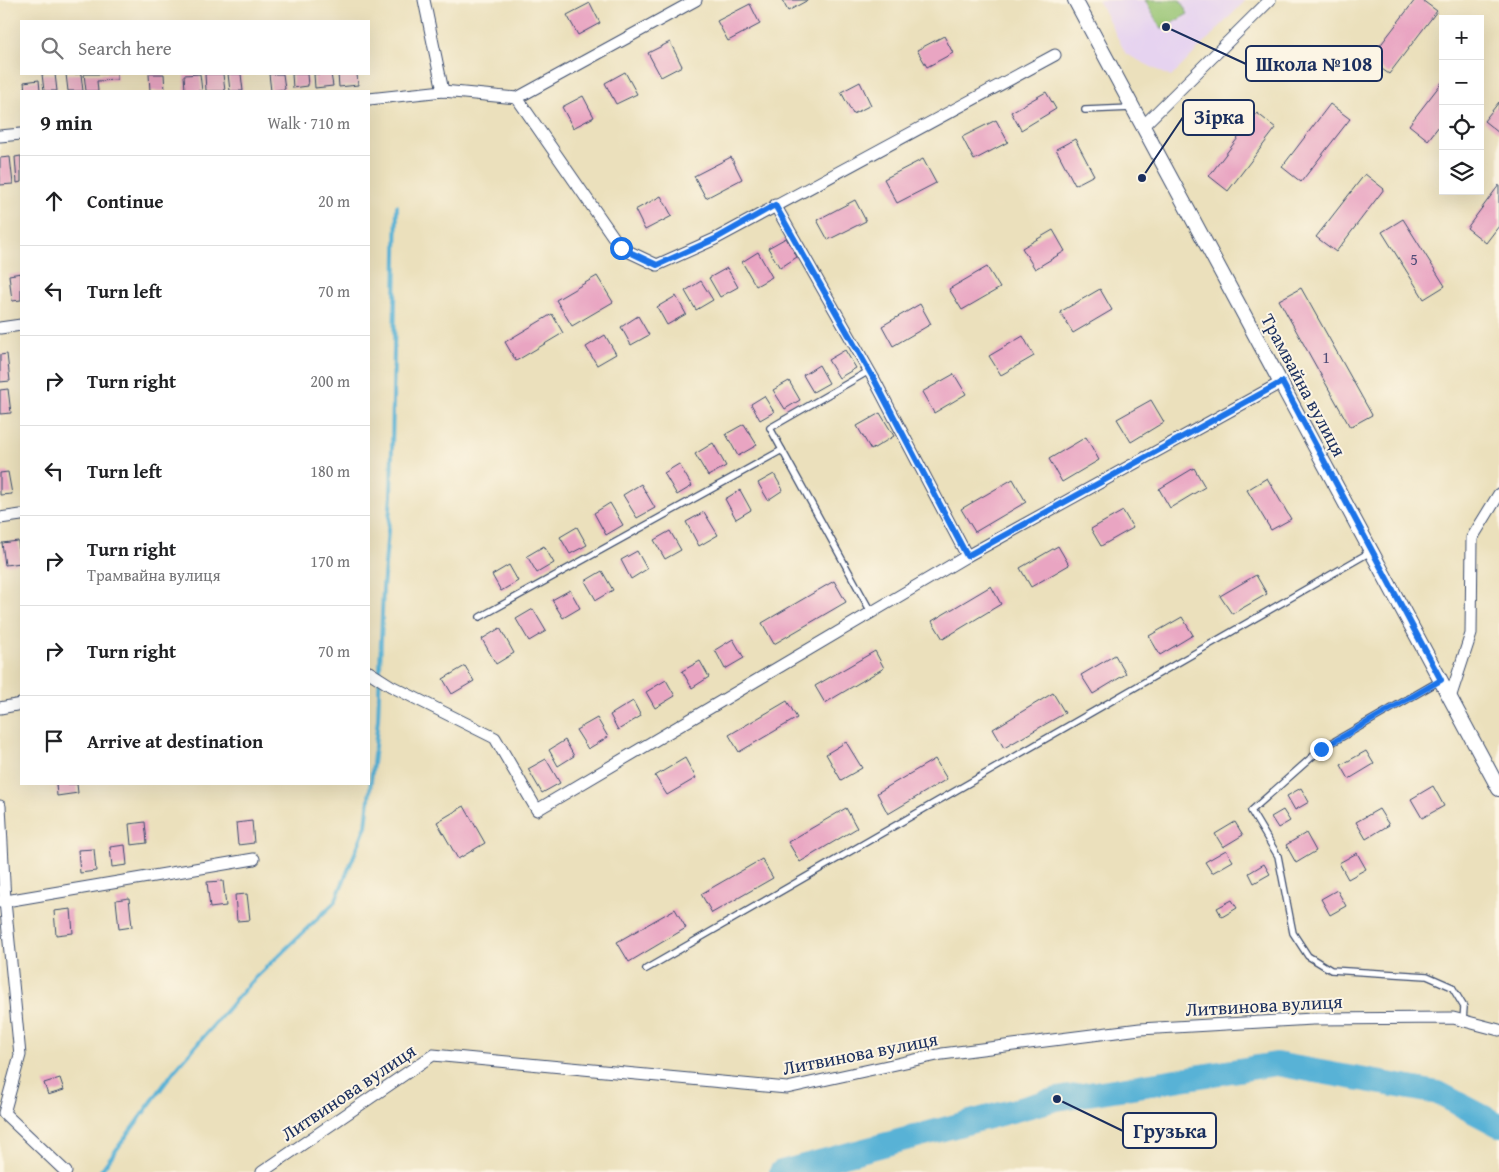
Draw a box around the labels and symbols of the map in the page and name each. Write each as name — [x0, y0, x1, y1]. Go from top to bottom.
callout: Школа №108 — [1246, 46, 1382, 81]
text: Школа №108 — [1256, 49, 1372, 78]
callout: Зірка — [1183, 100, 1254, 135]
text: Зірка — [1194, 102, 1245, 131]
route start — [610, 237, 633, 260]
house number: 5 — [1410, 247, 1418, 271]
street label: Трамвайна вулиця — [1254, 308, 1354, 462]
house number: 1 — [1322, 345, 1330, 369]
route end — [1310, 738, 1333, 761]
street label: Литвинова вулиця — [1185, 987, 1344, 1023]
street label: Литвинова вулиця — [780, 1024, 940, 1082]
street label: Литвинова вулиця — [275, 1036, 421, 1148]
callout: Грузька — [1123, 1113, 1216, 1148]
text: Грузька — [1133, 1116, 1208, 1145]

